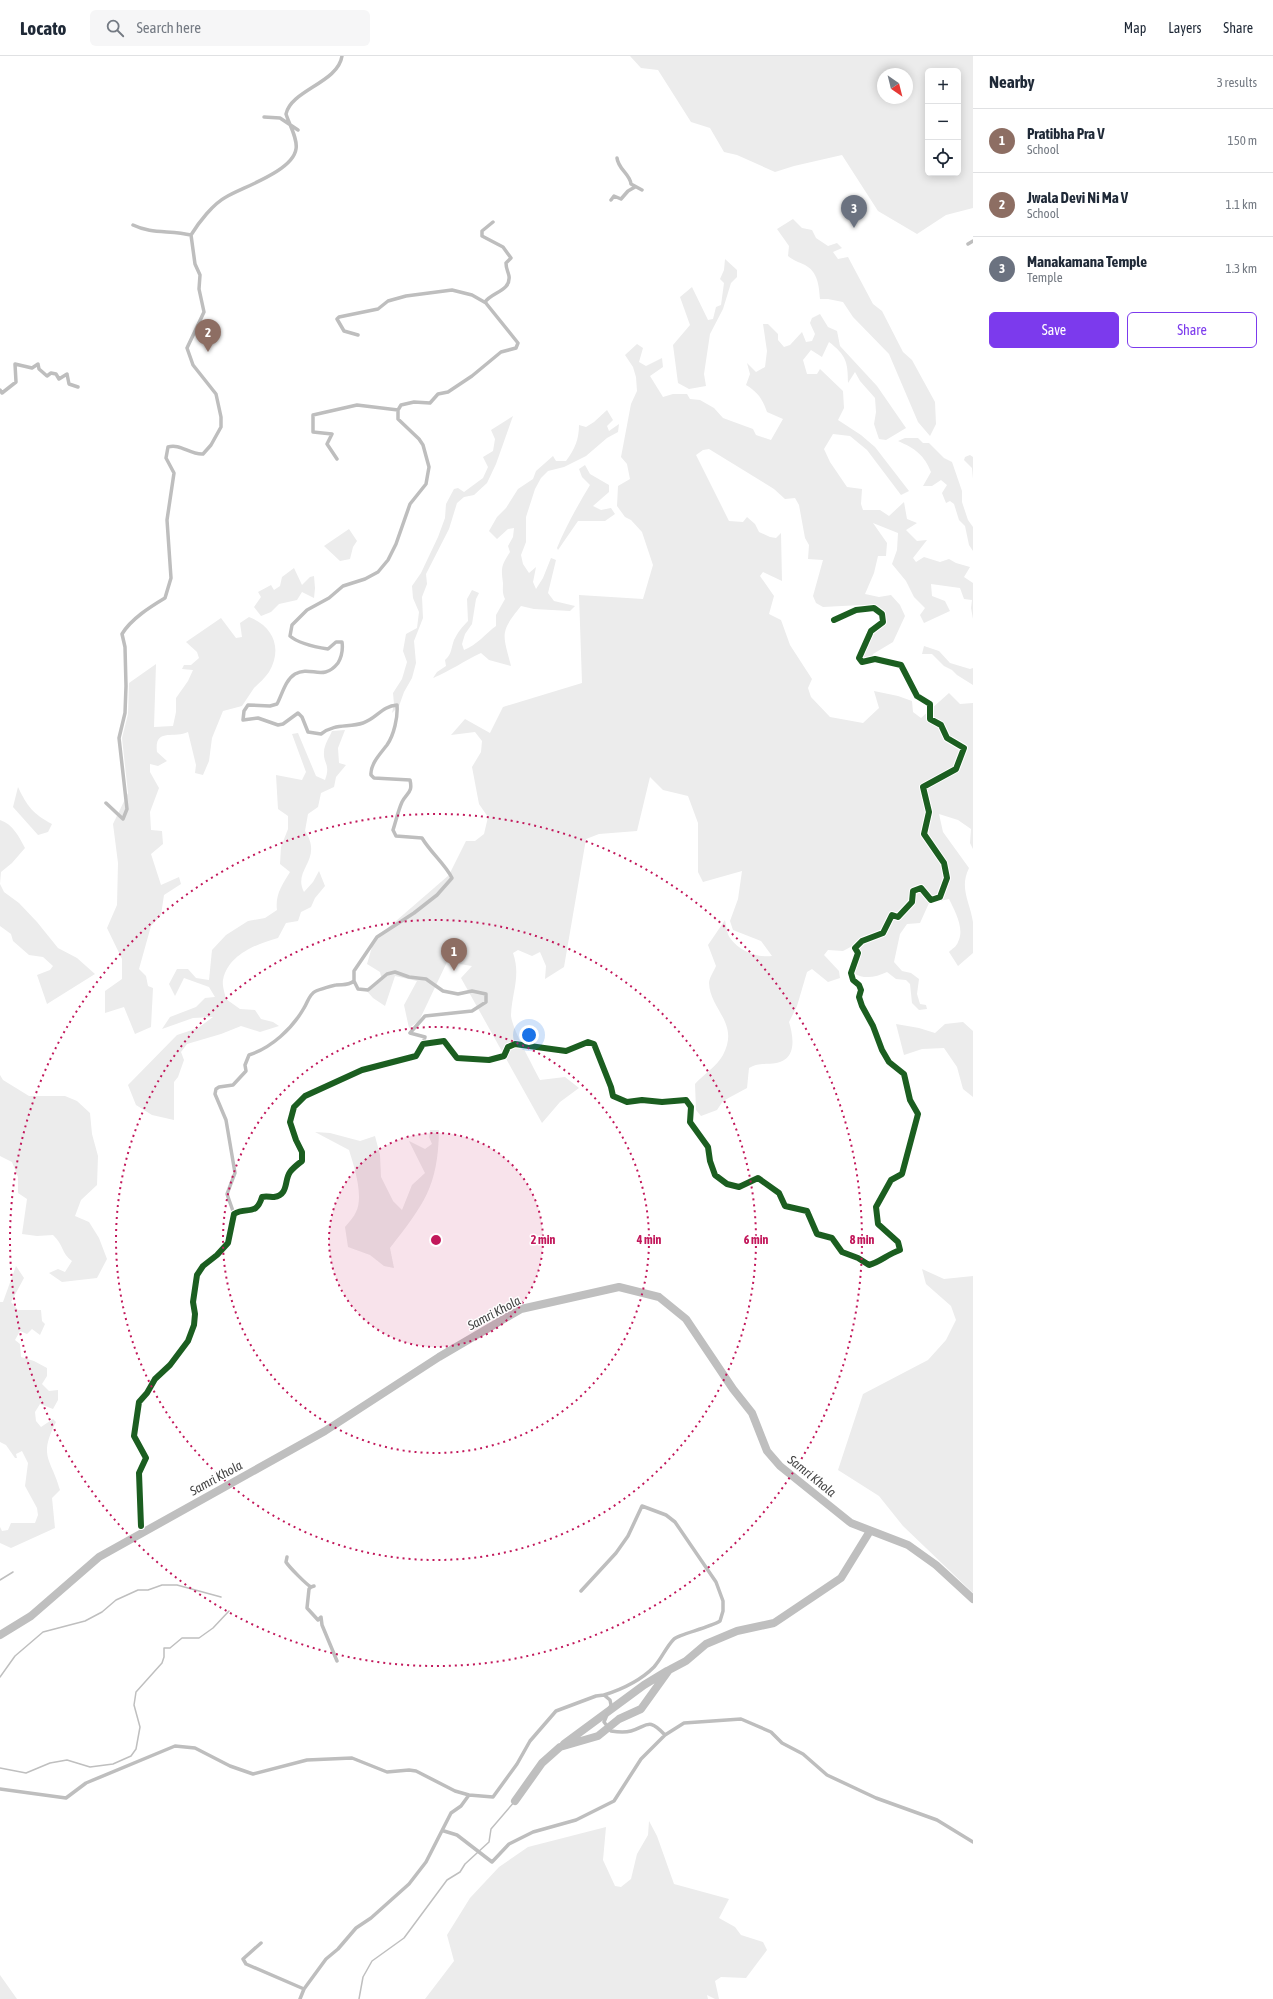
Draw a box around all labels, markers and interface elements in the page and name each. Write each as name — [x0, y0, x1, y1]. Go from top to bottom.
search box — [90, 10, 370, 46]
text: Locato — [20, 17, 66, 39]
icon: search — [104, 17, 126, 39]
text: Search here — [136, 19, 201, 36]
text: Map — [1124, 20, 1146, 36]
text: Layers — [1168, 20, 1201, 36]
text: Share — [1223, 20, 1253, 36]
north arrow — [877, 68, 913, 104]
map controls — [925, 68, 961, 176]
button: + — [925, 68, 961, 104]
text: Nearby — [989, 72, 1035, 92]
text: 3 results — [1217, 75, 1257, 90]
button: − — [925, 104, 961, 140]
text: Pratibha Pra V — [1027, 125, 1105, 142]
text: 1 — [999, 133, 1005, 148]
text: 150 m — [1228, 133, 1257, 148]
button: locate — [925, 140, 961, 176]
text: School — [1027, 142, 1059, 157]
text: Jwala Devi Ni Ma V — [1027, 189, 1128, 206]
pin: 3 — [841, 195, 867, 228]
text: 2 — [999, 197, 1005, 212]
text: 1.1 km — [1226, 197, 1257, 212]
text: School — [1027, 206, 1059, 221]
text: Manakamana Temple — [1027, 253, 1147, 270]
text: 3 — [999, 261, 1005, 276]
text: 1.3 km — [1226, 261, 1257, 276]
text: Temple — [1027, 270, 1063, 285]
button: Save — [989, 312, 1119, 348]
button: Share — [1127, 312, 1257, 348]
pin: 2 — [195, 319, 221, 352]
pin: 1 — [441, 938, 467, 971]
your location — [519, 1025, 539, 1045]
centre of rings — [429, 1233, 443, 1247]
text: 2 min — [531, 1233, 555, 1247]
text: 4 min — [636, 1233, 661, 1247]
text: 6 min — [744, 1233, 768, 1247]
text: 8 min — [850, 1233, 874, 1247]
water label: Samri Khola — [464, 1293, 523, 1334]
water label: Samri Khola — [784, 1451, 839, 1500]
water label: Samri Khola — [186, 1457, 245, 1499]

